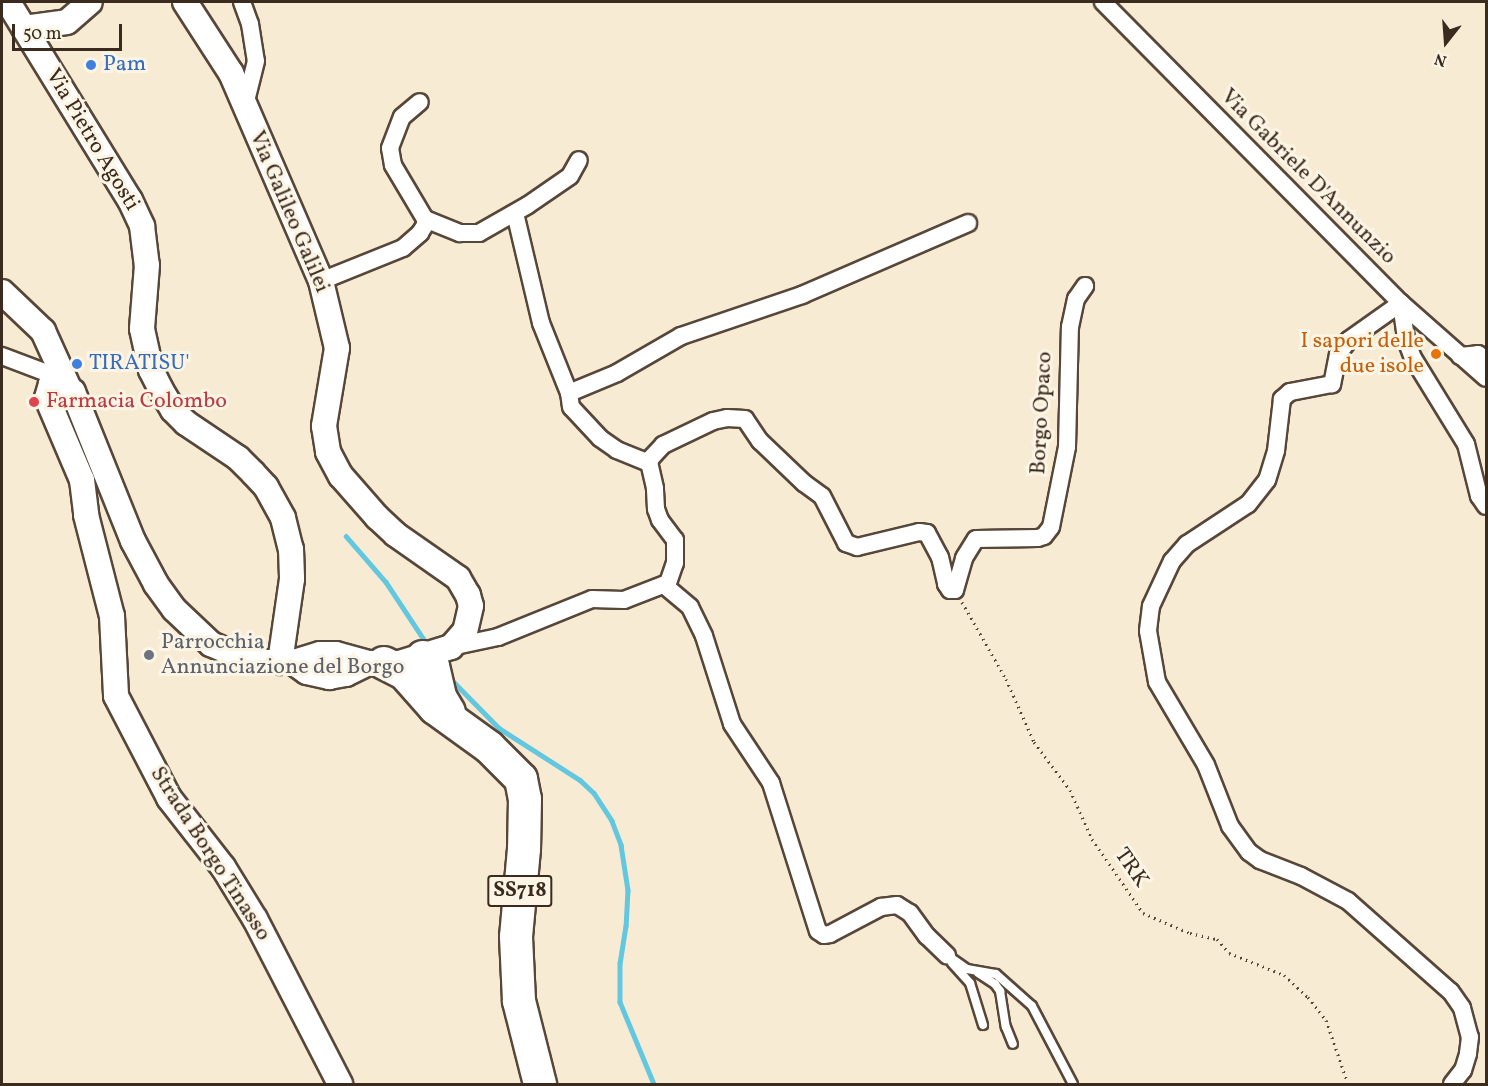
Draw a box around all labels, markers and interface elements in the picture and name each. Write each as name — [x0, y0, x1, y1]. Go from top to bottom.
scale bar — [15, 12, 124, 50]
north arrow — [1416, 12, 1476, 72]
text: 50 m — [23, 22, 62, 47]
text: N — [1432, 47, 1450, 71]
place label: Pam — [103, 52, 146, 78]
marker: Pam — [84, 58, 98, 72]
street label: Via Pietro Agosti — [39, 64, 145, 216]
street label: Via Gabriele D'Annunzio — [1215, 84, 1401, 270]
street label: Via Galileo Galilei — [243, 127, 335, 297]
place label: I sapori delle due isole — [1300, 328, 1424, 380]
marker: I sapori delle due isole — [1429, 347, 1443, 361]
place label: TIRATISU' — [89, 351, 190, 377]
street label: Borgo Opaco — [1026, 351, 1058, 475]
marker: TIRATISU' — [70, 357, 84, 371]
place label: Farmacia Colombo — [46, 389, 227, 415]
marker: Farmacia Colombo — [27, 395, 41, 409]
place label: Parrocchia Annunciazione del Borgo — [161, 629, 404, 680]
marker: Parrocchia Annunciazione del Borgo — [142, 648, 156, 662]
street label: Strada Borgo Tinasso — [144, 762, 276, 946]
street label: TRK — [1108, 843, 1154, 893]
road number: SS718 — [487, 873, 553, 909]

